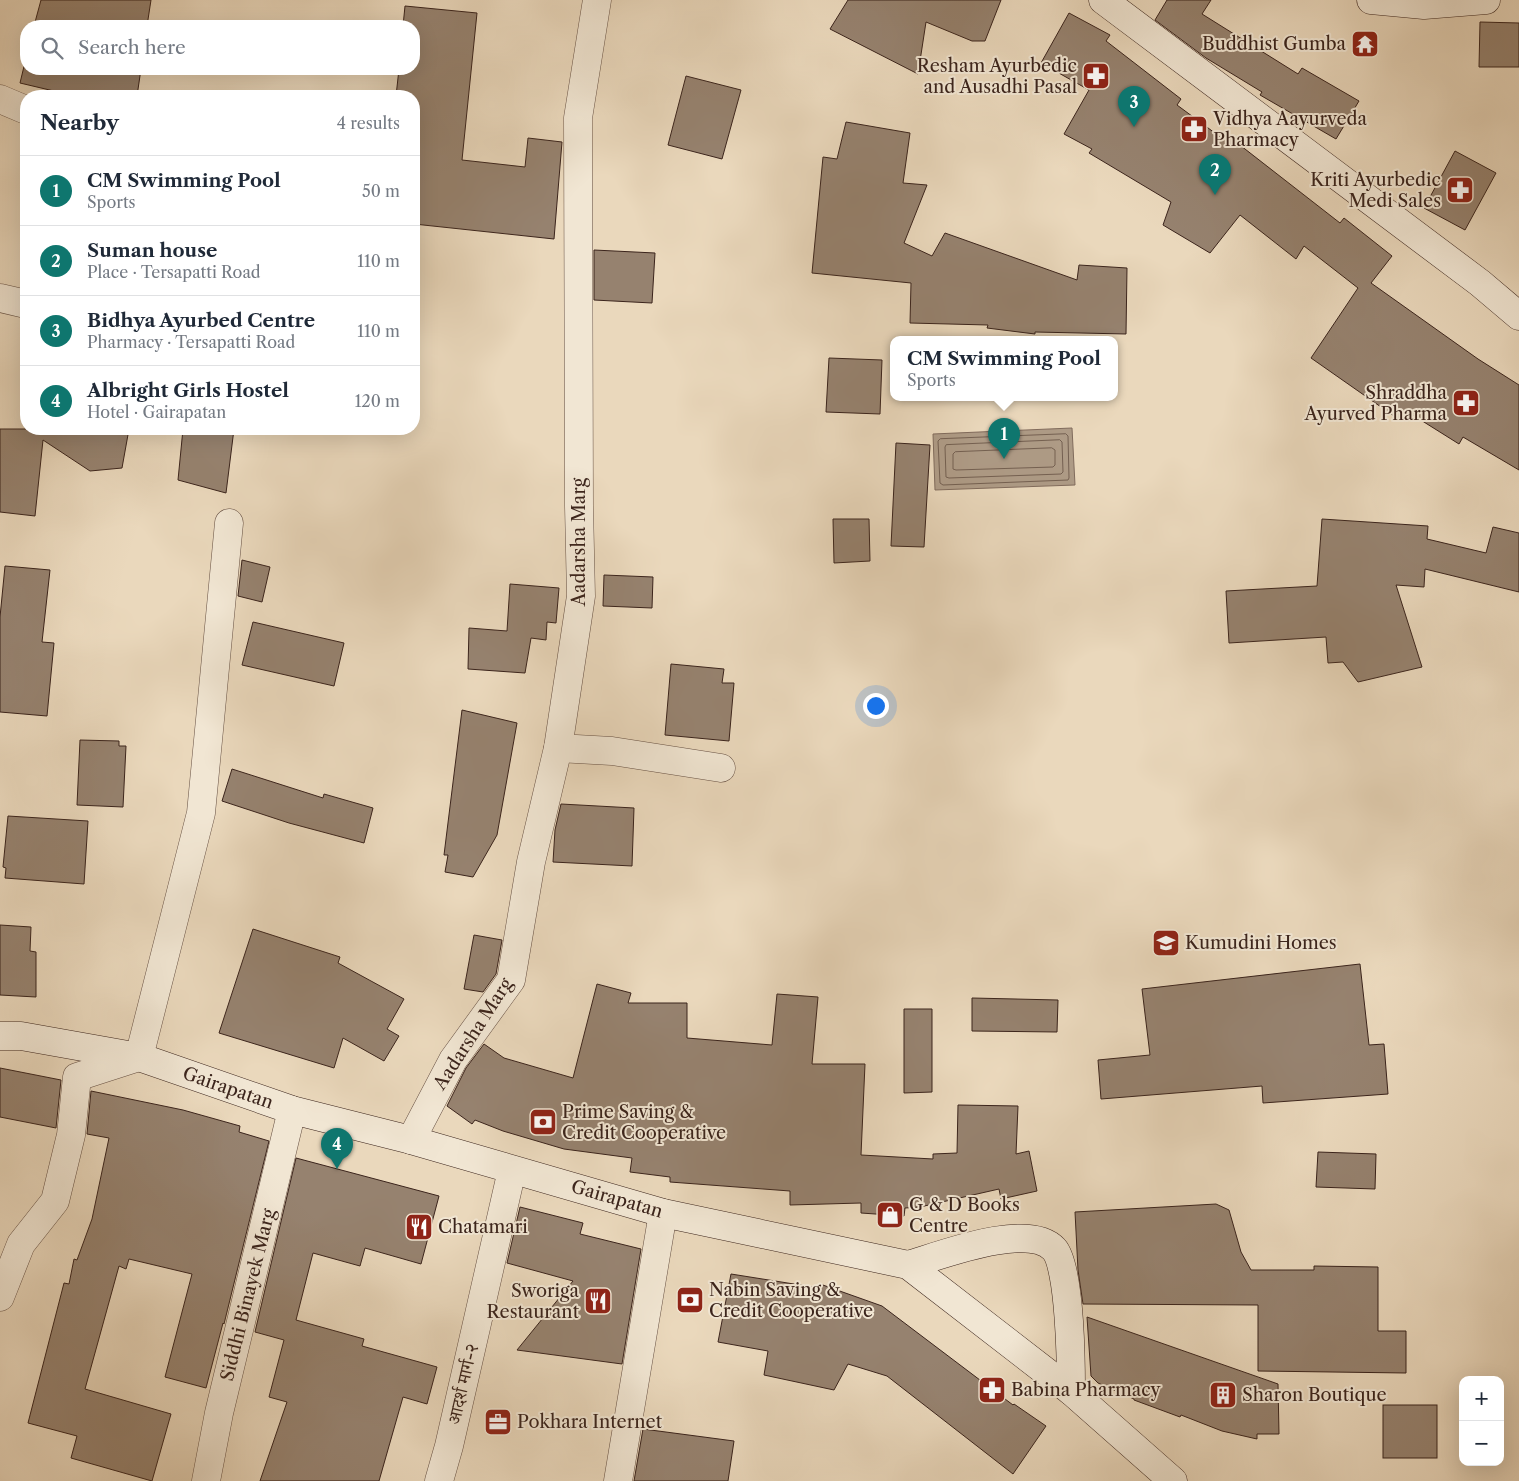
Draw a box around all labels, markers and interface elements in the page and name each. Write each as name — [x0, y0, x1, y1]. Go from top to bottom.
search box — [20, 20, 420, 75]
temple icon: Buddhist Gumba — [1350, 29, 1380, 59]
place label: Buddhist Gumba — [1202, 33, 1346, 55]
icon: search — [38, 34, 66, 62]
text: Search here — [78, 36, 186, 59]
place label: Resham Ayurbedic and Ausadhi Pasal — [917, 55, 1077, 98]
pharmacy icon: Resham Ayurbedic and Ausadhi Pasal — [1081, 61, 1111, 91]
pin: 3 — [1118, 86, 1150, 127]
place label: Vidhya Aayurveda Pharmacy — [1212, 108, 1367, 151]
text: Nearby — [40, 110, 119, 135]
text: 4 results — [337, 113, 400, 133]
pharmacy icon: Vidhya Aayurveda Pharmacy — [1179, 114, 1209, 144]
pin: 2 — [1199, 154, 1231, 195]
text: CM Swimming Pool — [87, 169, 281, 192]
place label: Kriti Ayurbedic Medi Sales — [1310, 169, 1441, 212]
pharmacy icon: Kriti Ayurbedic Medi Sales — [1445, 175, 1475, 205]
text: 1 — [52, 181, 60, 201]
text: 50 m — [362, 181, 400, 201]
text: Sports — [87, 192, 136, 212]
text: Suman house — [87, 239, 217, 262]
text: 2 — [51, 251, 61, 271]
text: 110 m — [357, 251, 400, 271]
text: Place · Tersapatti Road — [87, 262, 261, 282]
text: Bidhya Ayurbed Centre — [87, 309, 315, 332]
text: 3 — [51, 321, 61, 341]
text: 110 m — [357, 321, 400, 341]
text: Pharmacy · Tersapatti Road — [87, 332, 295, 352]
popup — [890, 336, 1118, 401]
text: CM Swimming Pool — [907, 347, 1101, 370]
text: Sports — [907, 370, 956, 390]
text: Albright Girls Hostel — [87, 379, 289, 402]
place label: Shraddha Ayurved Pharma — [1304, 382, 1448, 425]
pharmacy icon: Shraddha Ayurved Pharma — [1451, 388, 1481, 418]
text: 4 — [51, 391, 61, 411]
text: 120 m — [355, 391, 400, 411]
text: Hotel · Gairapatan — [87, 402, 226, 422]
pin: 1 — [988, 418, 1020, 459]
street label: Aadarsha Marg — [568, 477, 590, 607]
your location — [863, 693, 889, 719]
school or university icon: Kumudini Homes — [1151, 928, 1181, 958]
place label: Kumudini Homes — [1185, 932, 1337, 954]
street label: Aadarsha Marg — [428, 974, 518, 1095]
street label: Gairapatan — [180, 1062, 276, 1114]
place label: Prime Saving & Credit Cooperative — [562, 1101, 726, 1144]
bank icon: Prime Saving & Credit Cooperative — [528, 1107, 558, 1137]
pin: 4 — [321, 1128, 353, 1169]
street label: Gairapatan — [569, 1175, 665, 1223]
place label: G & D Books Centre — [909, 1194, 1020, 1237]
shop icon: G & D Books Centre — [875, 1200, 905, 1230]
street label: Siddhi Binayek Marg — [216, 1206, 280, 1384]
restaurant icon: Chatamari — [404, 1212, 434, 1242]
place label: Chatamari — [438, 1216, 528, 1238]
place label: Nabin Saving & Credit Cooperative — [709, 1279, 873, 1322]
place label: Sworiga Restaurant — [487, 1280, 580, 1323]
bank icon: Nabin Saving & Credit Cooperative — [675, 1285, 705, 1315]
restaurant icon: Sworiga Restaurant — [583, 1286, 613, 1316]
street label: आदर्श मार्ग-२ — [443, 1342, 483, 1426]
pharmacy icon: Babina Pharmacy — [977, 1375, 1007, 1405]
map controls — [1459, 1376, 1504, 1466]
button: + — [1459, 1376, 1504, 1421]
place label: Babina Pharmacy — [1011, 1379, 1161, 1401]
building icon: Sharon Boutique — [1208, 1380, 1238, 1410]
place label: Sharon Boutique — [1242, 1384, 1387, 1406]
office icon: Pokhara Internet — [483, 1407, 513, 1437]
place label: Pokhara Internet — [517, 1411, 663, 1433]
button: − — [1459, 1421, 1504, 1466]

